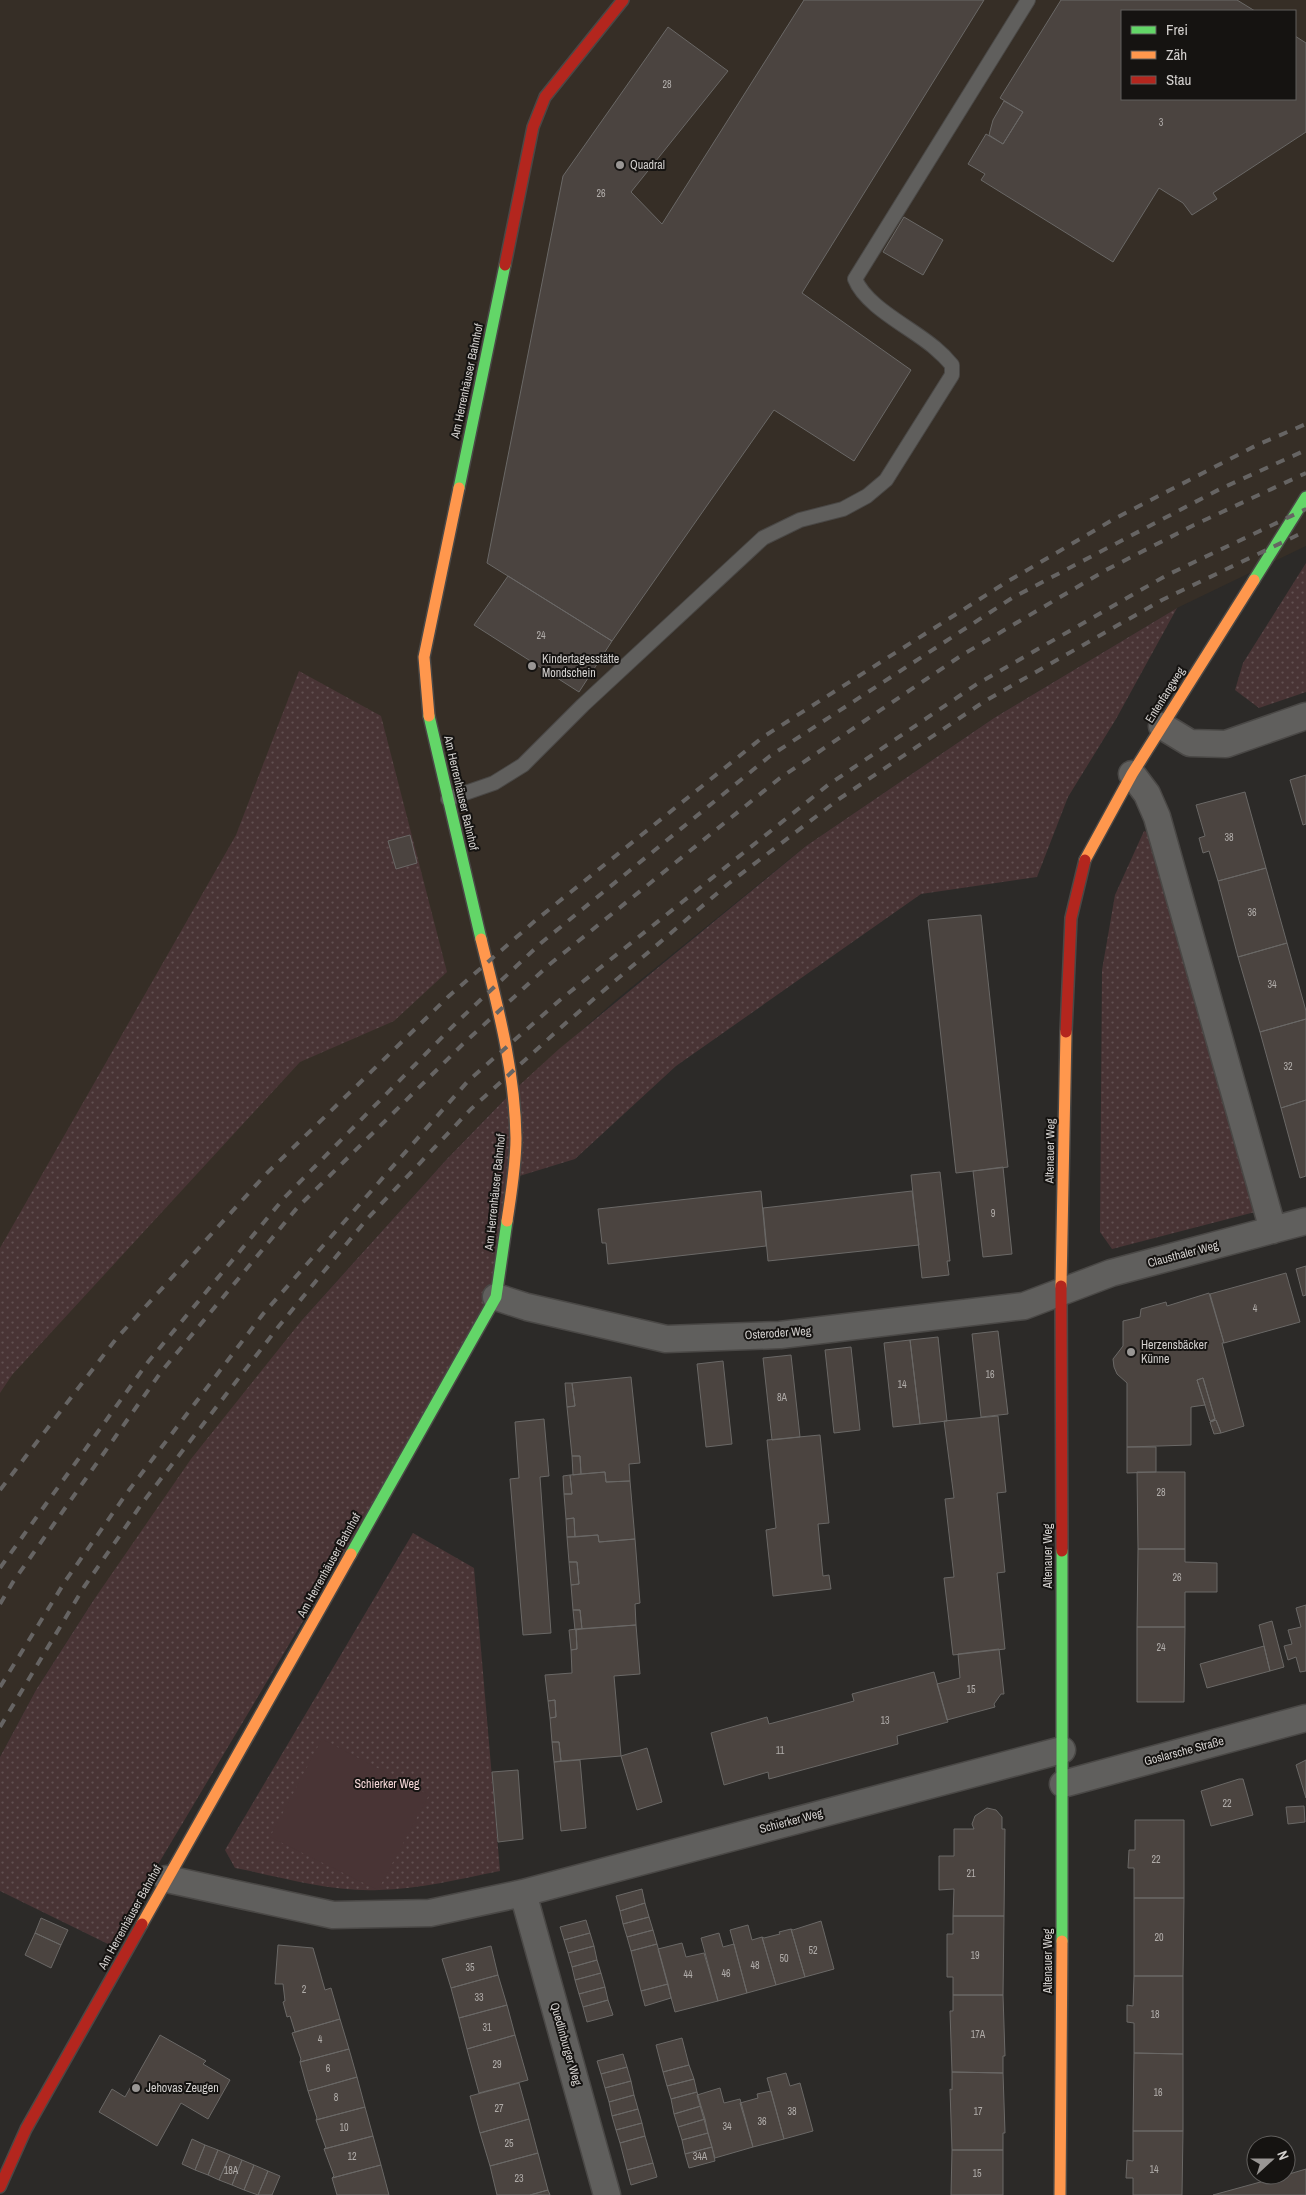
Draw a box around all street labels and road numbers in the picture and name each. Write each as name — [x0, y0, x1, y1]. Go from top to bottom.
street label: Am Herrenhäuser Bahnhof — [447, 322, 487, 441]
street label: Entenfangweg — [1142, 664, 1189, 726]
street label: Am Herrenhäuser Bahnhof — [440, 733, 482, 852]
street label: Altenauer Weg — [1041, 1118, 1059, 1185]
street label: Am Herrenhäuser Bahnhof — [481, 1133, 509, 1252]
street label: Clausthaler Weg — [1146, 1237, 1221, 1271]
street label: Osteroder Weg — [744, 1323, 812, 1343]
street label: Am Herrenhäuser Bahnhof — [293, 1510, 364, 1621]
street label: Altenauer Weg — [1040, 1523, 1056, 1589]
street label: Goslarsche Straße — [1142, 1733, 1226, 1769]
street label: Schierker Weg — [758, 1805, 825, 1837]
street label: Am Herrenhäuser Bahnhof — [94, 1862, 165, 1973]
street label: Altenauer Weg — [1040, 1928, 1056, 1994]
street label: Quedlinburger Weg — [546, 2001, 586, 2088]

